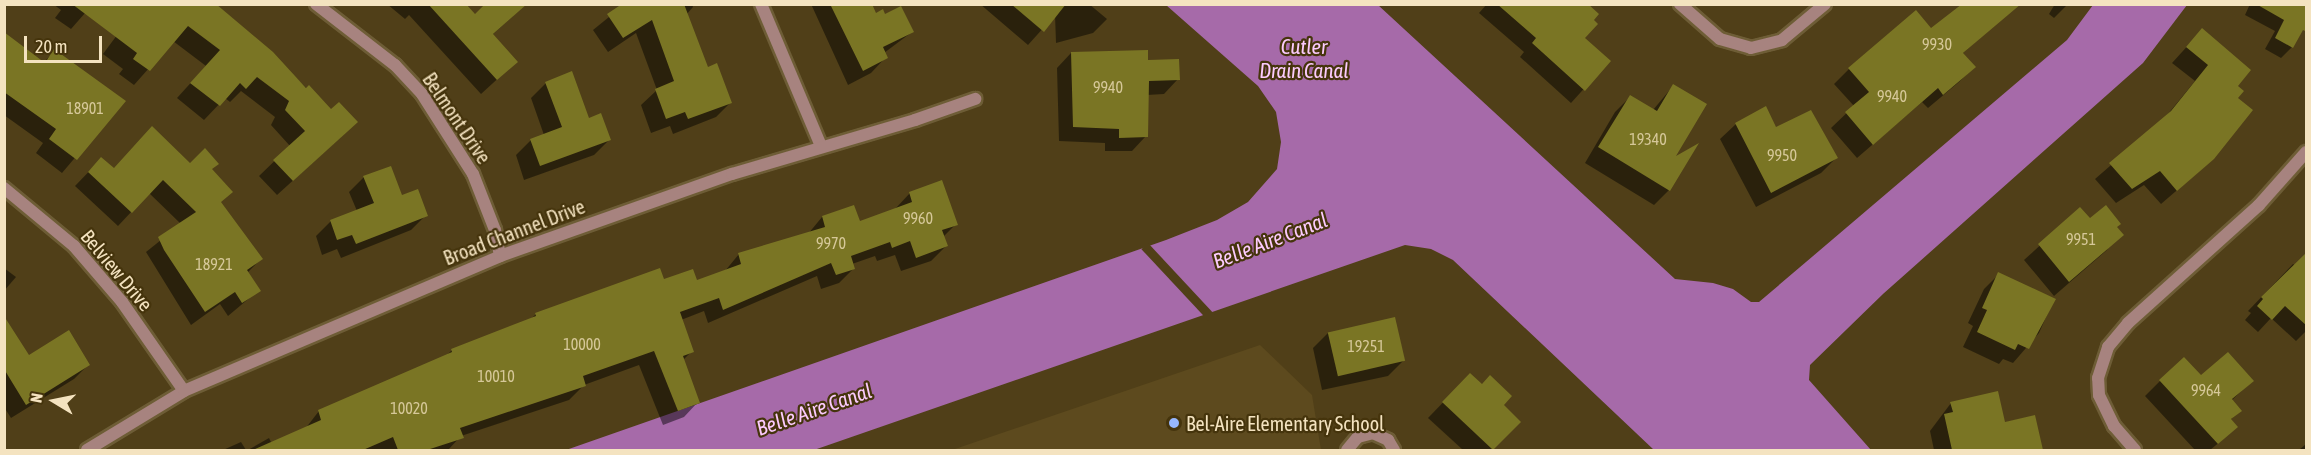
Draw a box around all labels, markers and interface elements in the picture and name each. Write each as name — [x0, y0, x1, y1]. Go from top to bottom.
scale bar — [27, 24, 105, 62]
water label: Cutler Drain Canal — [1259, 33, 1349, 83]
house number: 9930 — [1922, 34, 1952, 54]
text: 20 m — [35, 36, 67, 57]
street label: Belmont Drive — [418, 68, 496, 168]
house number: 9940 — [1093, 77, 1123, 97]
house number: 9940 — [1877, 86, 1907, 106]
house number: 18901 — [66, 98, 104, 118]
house number: 19340 — [1629, 129, 1667, 149]
house number: 9950 — [1767, 145, 1797, 165]
street label: Broad Channel Drive — [440, 194, 588, 270]
water label: Belle Aire Canal — [1209, 207, 1331, 273]
house number: 9960 — [903, 208, 933, 228]
street label: Belview Drive — [76, 224, 158, 316]
house number: 9951 — [2066, 229, 2096, 249]
house number: 9970 — [816, 233, 846, 253]
house number: 18921 — [195, 254, 233, 274]
house number: 10000 — [563, 334, 601, 354]
house number: 19251 — [1347, 336, 1385, 356]
house number: 10010 — [477, 366, 515, 386]
north arrow — [24, 371, 84, 431]
water label: Belle Aire Canal — [753, 377, 875, 441]
house number: 9964 — [2191, 380, 2221, 400]
text: N — [27, 392, 46, 404]
house number: 10020 — [390, 398, 428, 418]
place label: Bel-Aire Elementary School — [1186, 411, 1384, 435]
marker: Bel-Aire Elementary School — [1167, 416, 1181, 430]

